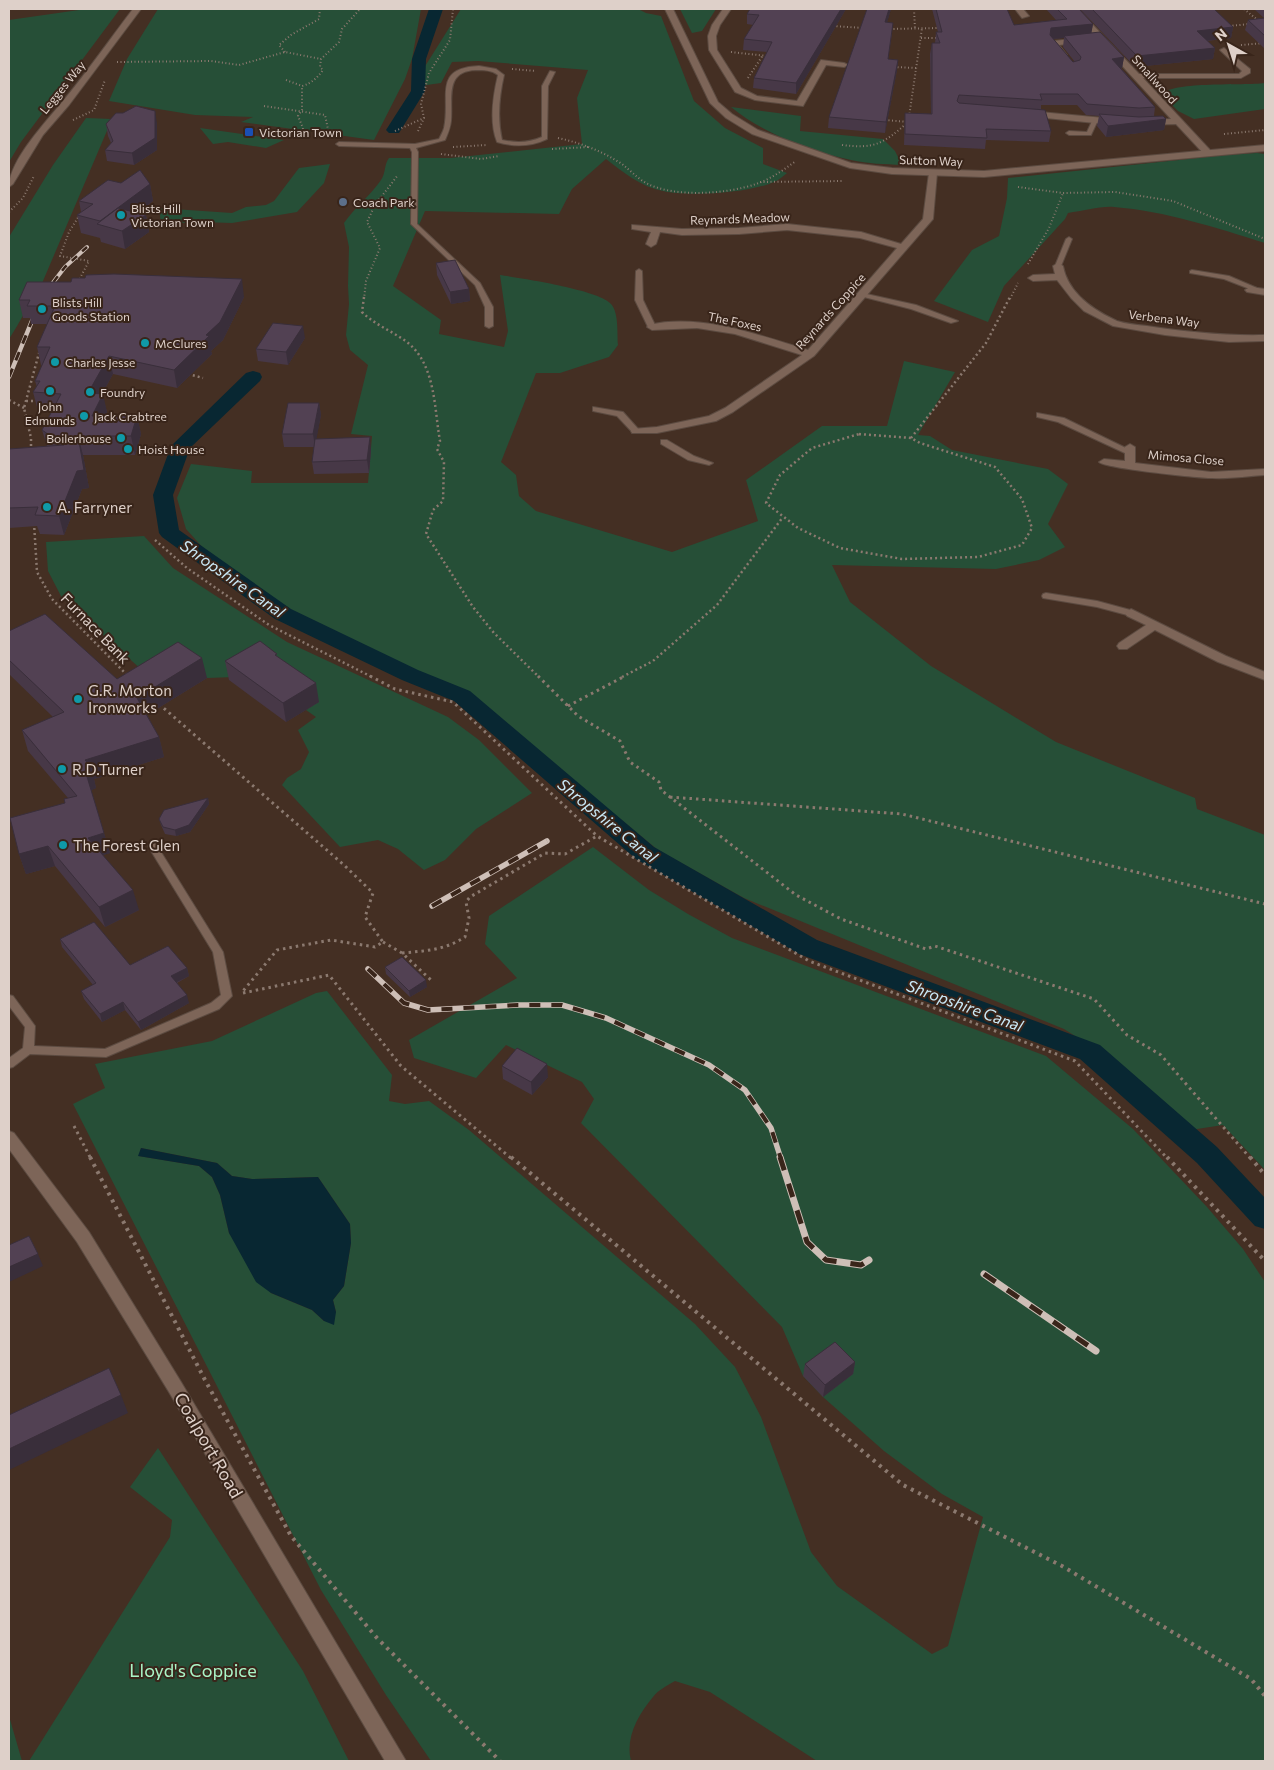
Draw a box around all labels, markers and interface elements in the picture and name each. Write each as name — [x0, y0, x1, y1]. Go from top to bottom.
north arrow — [1204, 20, 1254, 70]
text: N — [1211, 25, 1230, 44]
street label: Smallwood — [1130, 52, 1181, 106]
street label: Legges Way — [36, 58, 88, 116]
place label: Victorian Town — [259, 125, 342, 139]
marker: Victorian Town — [243, 126, 255, 138]
street label: Sutton Way — [899, 152, 963, 168]
place label: Coach Park — [353, 195, 415, 209]
marker: Coach Park — [337, 196, 349, 208]
place label: Blists Hill Victorian Town — [131, 201, 214, 229]
marker: Blists Hill Victorian Town — [115, 209, 127, 221]
street label: Reynards Meadow — [690, 209, 791, 227]
street label: Reynards Coppice — [792, 270, 868, 352]
place label: Blists Hill Goods Station — [52, 295, 130, 323]
marker: Blists Hill Goods Station — [36, 303, 48, 315]
street label: Verbena Way — [1128, 307, 1200, 329]
street label: The Foxes — [707, 308, 763, 334]
place label: McClures — [155, 336, 207, 350]
marker: McClures — [139, 337, 151, 349]
place label: Charles Jesse — [65, 355, 135, 370]
marker: Charles Jesse — [49, 356, 61, 368]
marker: John Edmunds — [44, 385, 56, 397]
place label: Foundry — [100, 385, 145, 399]
marker: Foundry — [84, 386, 96, 398]
place label: John Edmunds — [25, 399, 75, 427]
place label: Jack Crabtree — [94, 409, 167, 424]
marker: Jack Crabtree — [78, 410, 90, 422]
place label: Boilerhouse — [46, 431, 111, 445]
marker: Boilerhouse — [115, 432, 127, 444]
place label: Hoist House — [138, 442, 205, 456]
marker: Hoist House — [122, 443, 134, 455]
street label: Mimosa Close — [1147, 447, 1225, 467]
place label: A. Farryner — [57, 498, 132, 516]
marker: A. Farryner — [41, 501, 53, 513]
water label: Shropshire Canal — [177, 535, 289, 621]
street label: Furnace Bank — [58, 589, 134, 667]
place label: G.R. Morton Ironworks — [88, 681, 172, 716]
marker: G.R. Morton Ironworks — [72, 693, 84, 705]
place label: R.D.Turner — [72, 760, 144, 778]
marker: R.D.Turner — [56, 763, 68, 775]
water label: Shropshire Canal — [554, 774, 662, 867]
place label: The Forest Glen — [73, 836, 180, 854]
marker: The Forest Glen — [57, 839, 69, 851]
water label: Shropshire Canal — [904, 975, 1027, 1035]
street label: Coalport Road — [170, 1388, 248, 1502]
park label: Lloyd's Coppice — [129, 1659, 257, 1681]

